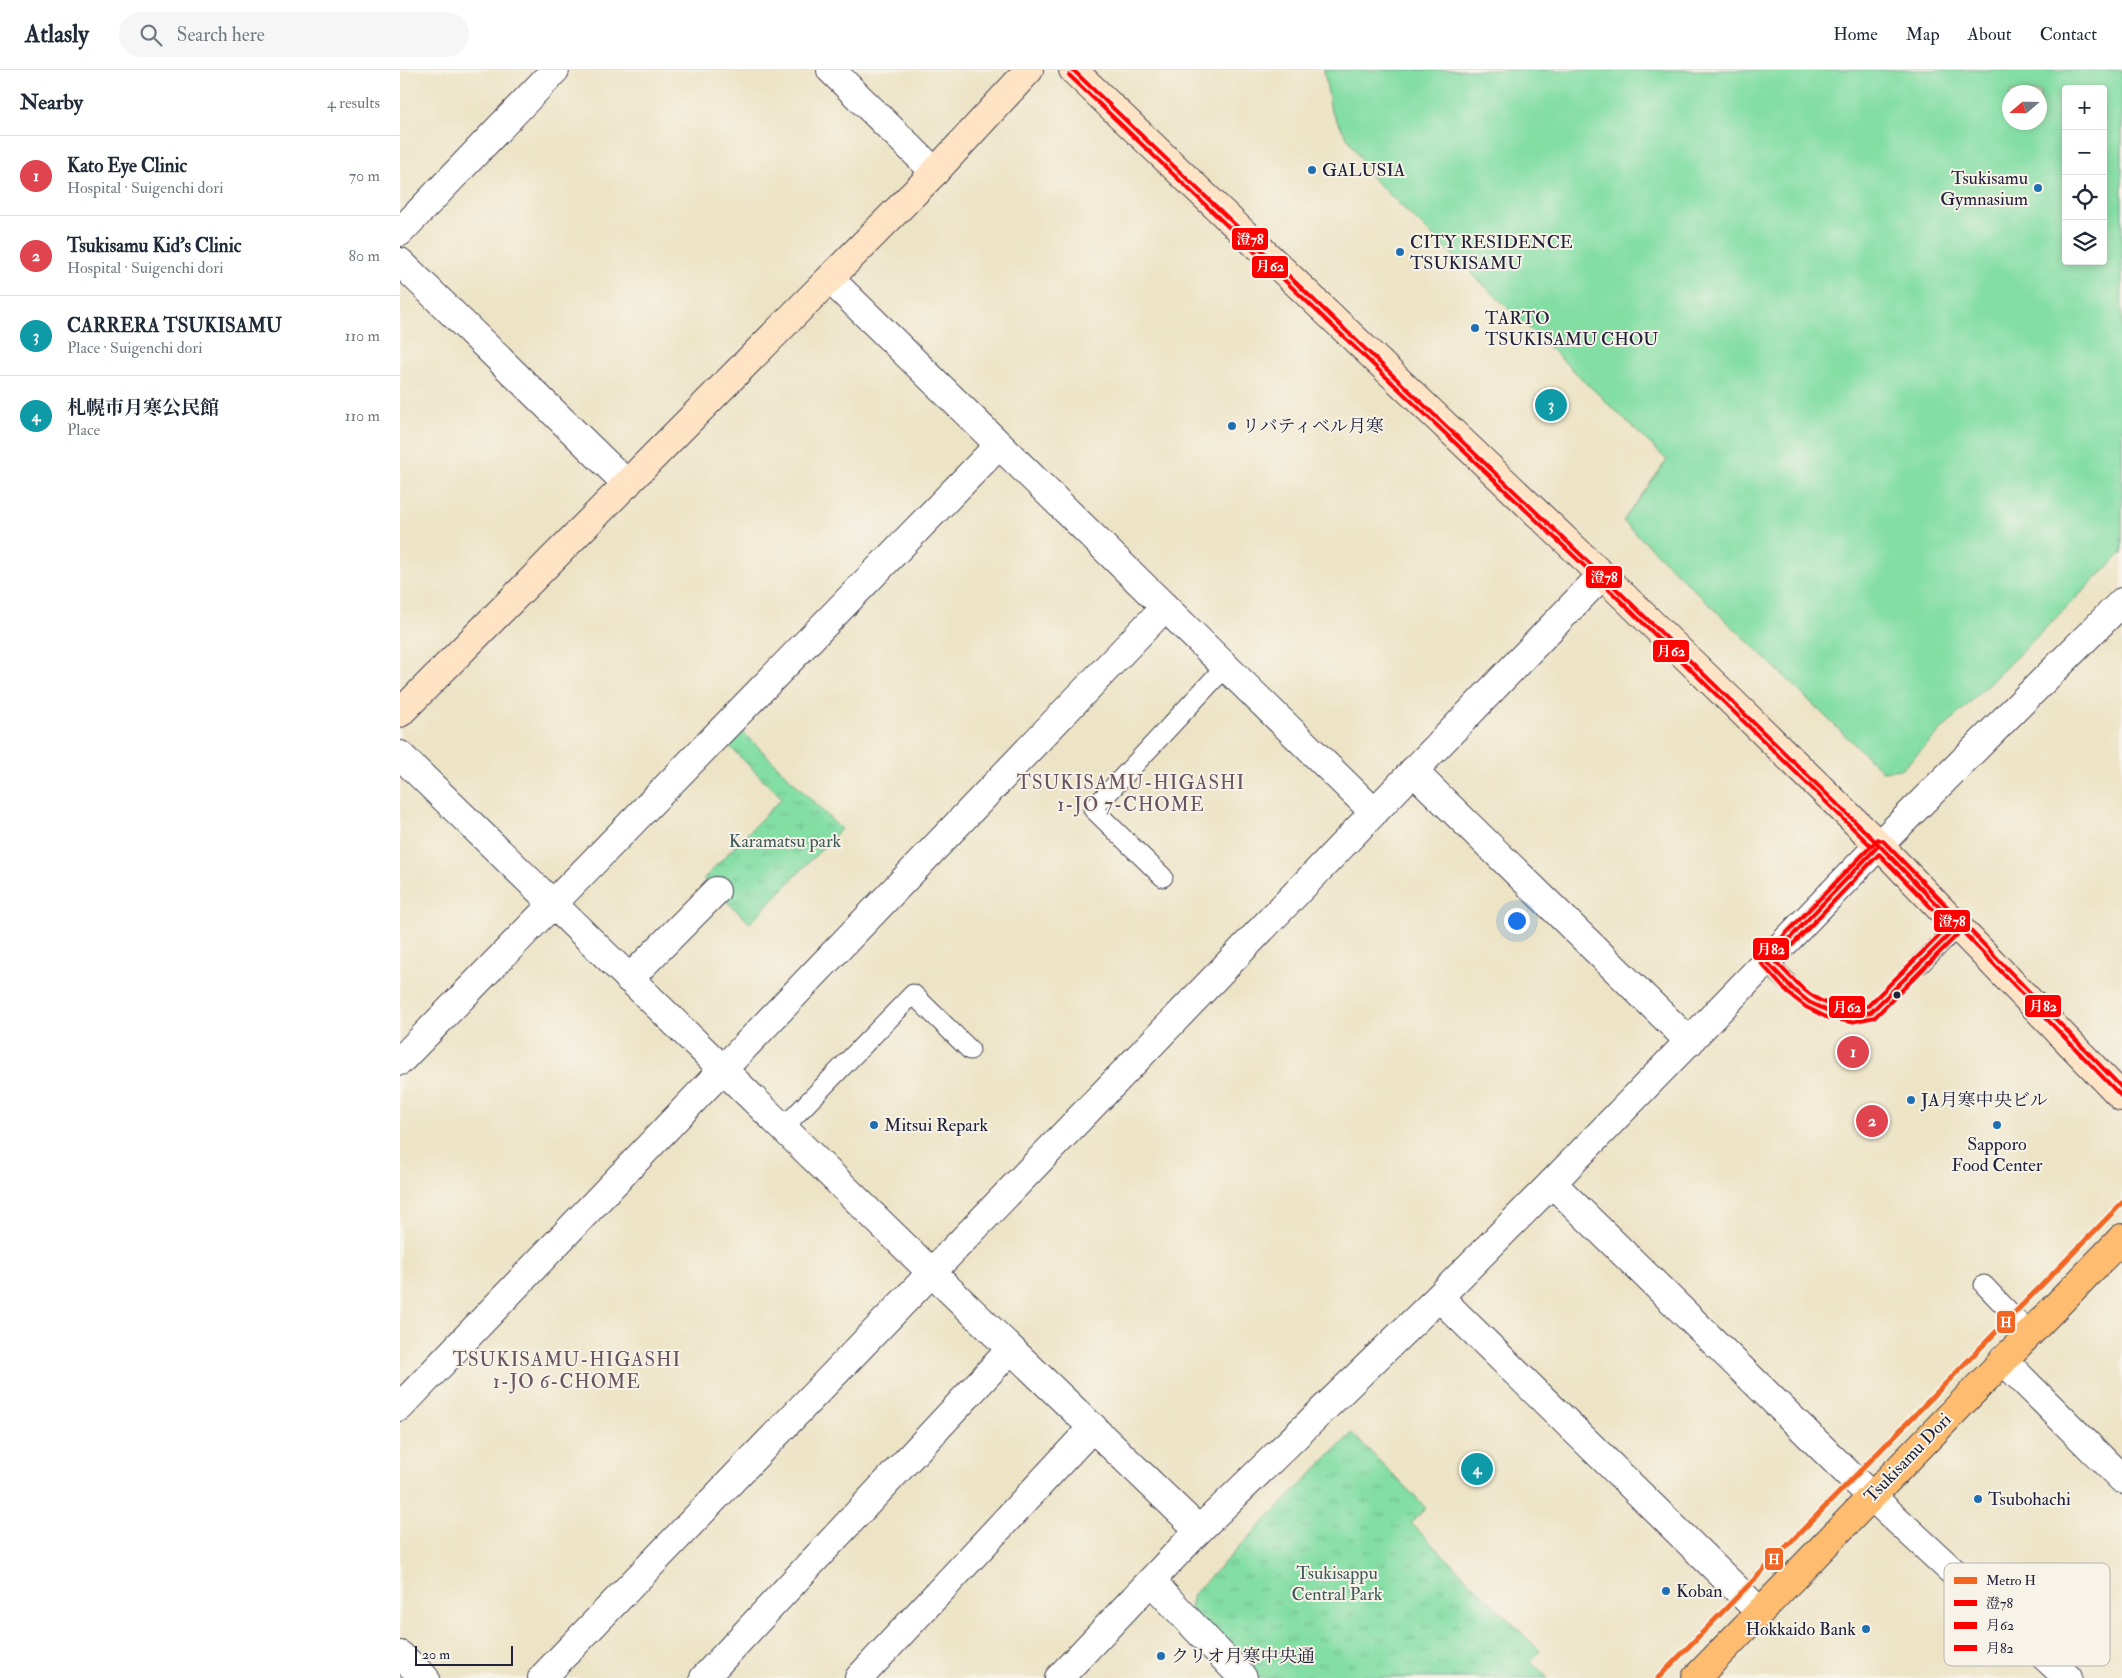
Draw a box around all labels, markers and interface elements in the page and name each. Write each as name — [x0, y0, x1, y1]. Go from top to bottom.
search box — [119, 12, 469, 57]
text: Atlasly — [25, 19, 89, 50]
icon: search — [137, 21, 165, 49]
text: Search here — [177, 23, 265, 47]
text: Home — [1833, 23, 1878, 46]
text: Map — [1906, 23, 1940, 46]
text: About — [1968, 23, 2012, 46]
text: Contact — [2040, 23, 2097, 46]
north arrow — [2002, 85, 2047, 130]
map controls — [2062, 85, 2107, 265]
button: + — [2062, 85, 2107, 130]
text: Nearby — [20, 89, 83, 116]
text: 4 results — [327, 93, 380, 113]
button: − — [2062, 130, 2107, 175]
text: Kato Eye Clinic — [67, 154, 187, 178]
place label: GALUSIA — [1322, 159, 1406, 182]
marker: GALUSIA — [1306, 164, 1318, 176]
text: 1 — [33, 166, 39, 186]
text: 70 m — [349, 166, 380, 186]
place label: Tsukisamu Gymnasium — [1940, 167, 2028, 211]
button: locate — [2062, 175, 2107, 220]
text: Hospital · Suigenchi dori — [67, 178, 223, 198]
marker: Tsukisamu Gymnasium — [2032, 182, 2044, 194]
button: layers — [2062, 220, 2107, 265]
line badge: 澄78 — [1231, 227, 1269, 251]
text: 澄78 — [1237, 231, 1264, 248]
place label: CITY RESIDENCE TSUKISAMU — [1410, 231, 1573, 275]
text: Tsukisamu Kid's Clinic — [67, 234, 241, 258]
text: 2 — [32, 246, 40, 266]
text: 80 m — [349, 246, 380, 266]
marker: CITY RESIDENCE TSUKISAMU — [1394, 246, 1406, 258]
line badge: 月62 — [1251, 255, 1289, 279]
text: Hospital · Suigenchi dori — [67, 258, 223, 278]
text: 月62 — [1256, 258, 1284, 275]
place label: TARTO TSUKISAMU CHOU — [1485, 307, 1658, 351]
text: CARRERA TSUKISAMU — [67, 314, 282, 338]
marker: TARTO TSUKISAMU CHOU — [1469, 322, 1481, 334]
text: 3 — [33, 326, 39, 346]
text: 110 m — [345, 326, 380, 346]
text: Place · Suigenchi dori — [67, 338, 202, 358]
pin: 3 — [1535, 386, 1567, 424]
text: 札幌市月寒公民館 — [67, 396, 219, 420]
text: 4 — [32, 406, 40, 426]
text: 110 m — [345, 406, 380, 426]
place label: リバティベル月寒 — [1242, 415, 1384, 438]
text: Place — [67, 420, 100, 440]
marker: リバティベル月寒 — [1226, 420, 1238, 432]
line badge: 澄78 — [1585, 565, 1623, 589]
text: 澄78 — [1591, 569, 1618, 586]
line badge: 月62 — [1652, 639, 1690, 663]
text: 月62 — [1657, 643, 1685, 660]
district label: TSUKISAMU-HIGASHI 1-JO 7-CHOME — [1017, 771, 1245, 817]
park label: Karamatsu park — [729, 830, 842, 853]
your location — [1504, 908, 1530, 934]
line badge: 澄78 — [1933, 909, 1971, 933]
text: 澄78 — [1939, 913, 1966, 930]
line badge: 月82 — [1752, 937, 1790, 961]
text: 月82 — [1757, 941, 1785, 958]
unlabelled marker — [1892, 990, 1902, 1000]
line badge: 月82 — [2024, 994, 2062, 1018]
line badge: 月62 — [1828, 995, 1866, 1019]
text: 月82 — [2029, 998, 2057, 1015]
text: 月62 — [1833, 999, 1861, 1016]
pin: 1 — [1837, 1033, 1869, 1071]
place label: JA月寒中央ビル — [1920, 1089, 2048, 1112]
marker: JA月寒中央ビル — [1905, 1094, 1917, 1106]
pin: 2 — [1856, 1102, 1888, 1140]
place label: Mitsui Repark — [884, 1114, 988, 1137]
marker: Mitsui Repark — [868, 1119, 880, 1131]
marker: Sapporo Food Center — [1991, 1119, 2003, 1131]
place label: Sapporo Food Center — [1952, 1133, 2043, 1177]
line badge: H — [1996, 1310, 2016, 1334]
text: H — [2000, 1314, 2012, 1331]
district label: TSUKISAMU-HIGASHI 1-JO 6-CHOME — [453, 1348, 681, 1394]
street label: Tsukisamu Dori — [1860, 1408, 1957, 1508]
pin: 4 — [1461, 1450, 1493, 1488]
place label: Tsubohachi — [1988, 1488, 2071, 1511]
marker: Tsubohachi — [1972, 1493, 1984, 1505]
line badge: H — [1764, 1547, 1784, 1571]
text: H — [1768, 1551, 1780, 1568]
park label: Tsukisappu Central Park — [1292, 1562, 1383, 1606]
legend — [1944, 1563, 2110, 1666]
text: Metro H — [1986, 1572, 2036, 1589]
place label: Koban — [1676, 1580, 1722, 1603]
marker: Koban — [1660, 1585, 1672, 1597]
text: 澄78 — [1986, 1595, 2013, 1612]
text: 月62 — [1986, 1617, 2014, 1634]
place label: Hokkaido Bank — [1745, 1618, 1856, 1641]
marker: Hokkaido Bank — [1860, 1623, 1872, 1635]
text: 月82 — [1986, 1640, 2014, 1657]
scale bar — [415, 1643, 512, 1666]
place label: クリオ月寒中央通 — [1171, 1645, 1315, 1668]
text: 20 m — [422, 1646, 450, 1663]
marker: クリオ月寒中央通 — [1155, 1650, 1167, 1662]

